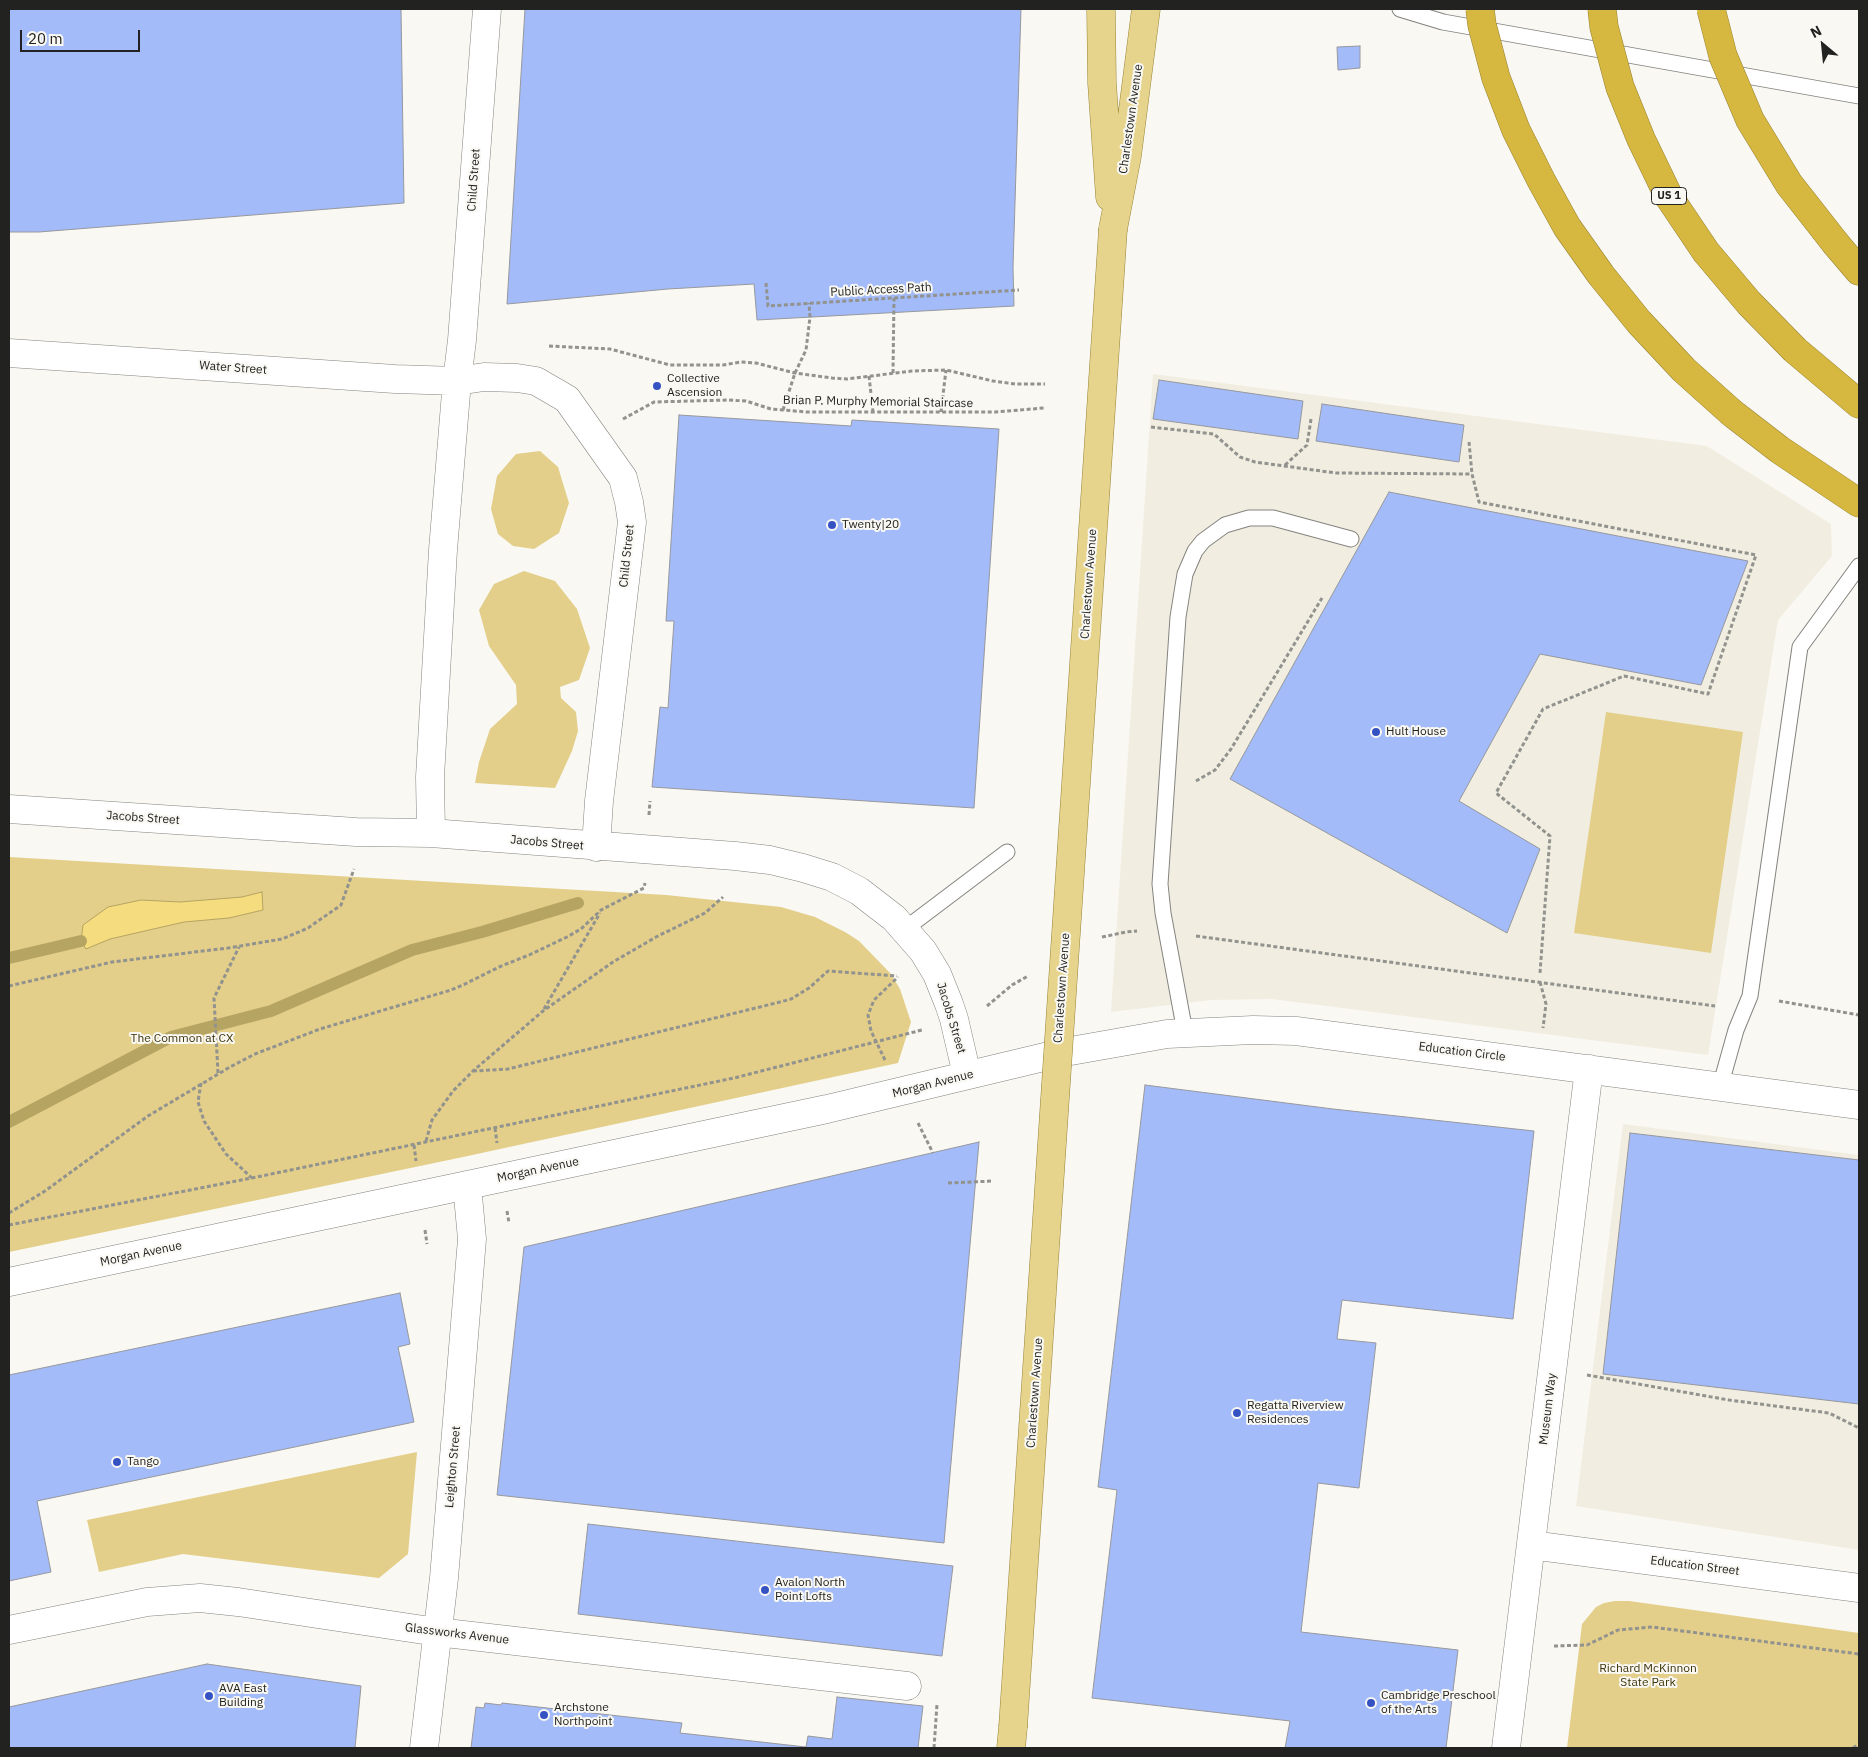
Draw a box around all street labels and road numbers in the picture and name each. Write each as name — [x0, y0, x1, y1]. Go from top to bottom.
street label: Charlestown Avenue — [1116, 63, 1146, 175]
street label: Child Street — [465, 148, 483, 212]
road number: US 1 — [1652, 188, 1686, 205]
street label: Public Access Path — [830, 280, 932, 300]
street label: Water Street — [199, 358, 267, 378]
street label: Brian P. Murphy Memorial Staircase — [783, 393, 973, 411]
street label: Child Street — [617, 524, 637, 588]
street label: Charlestown Avenue — [1078, 528, 1100, 640]
street label: Jacobs Street — [106, 808, 180, 828]
street label: Jacobs Street — [510, 833, 584, 853]
street label: Charlestown Avenue — [1051, 932, 1073, 1044]
street label: Jacobs Street — [933, 981, 969, 1055]
street label: Education Circle — [1418, 1040, 1506, 1064]
street label: Morgan Avenue — [891, 1067, 975, 1101]
street label: Morgan Avenue — [496, 1154, 580, 1186]
street label: Morgan Avenue — [99, 1238, 183, 1270]
street label: Charlestown Avenue — [1024, 1337, 1046, 1449]
street label: Museum Way — [1536, 1372, 1560, 1446]
street label: Leighton Street — [442, 1425, 464, 1509]
street label: Education Street — [1650, 1553, 1740, 1579]
street label: Glassworks Avenue — [404, 1620, 510, 1648]

